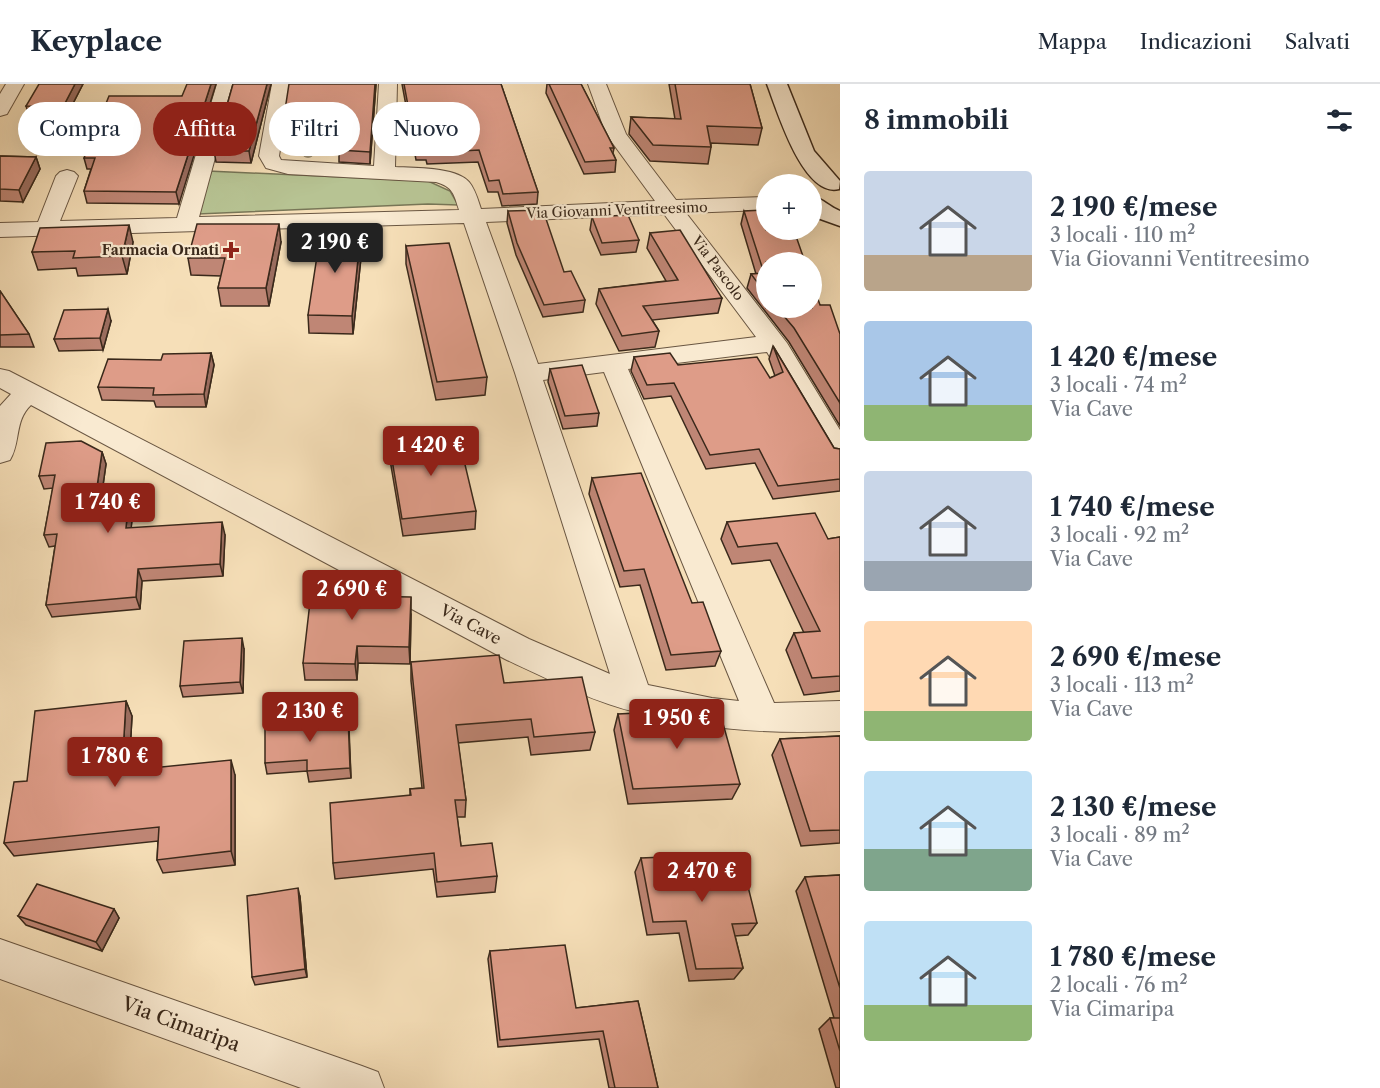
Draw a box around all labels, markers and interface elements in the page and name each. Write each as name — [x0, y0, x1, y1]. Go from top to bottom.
text: Keyplace — [30, 24, 162, 58]
text: Mappa — [1038, 29, 1107, 54]
text: Indicazioni — [1140, 29, 1252, 54]
text: Salvati — [1285, 29, 1350, 54]
chip: Compra — [18, 102, 141, 156]
chip: Affitta — [153, 102, 257, 156]
chip: Filtri — [269, 102, 360, 156]
chip: Nuovo — [372, 102, 480, 156]
text: 8 immobili — [864, 104, 1009, 136]
icon: filters — [1323, 104, 1356, 137]
map controls — [756, 174, 822, 318]
button: + — [756, 174, 822, 240]
text: 2 190 €/mese — [1050, 191, 1217, 223]
icon: home — [912, 195, 984, 267]
street label: Via Giovanni Ventitreesimo — [525, 198, 708, 222]
pin: 2 190 € — [280, 223, 390, 274]
text: 3 locali · 110 m² — [1050, 223, 1196, 247]
text: 2 190 € — [301, 230, 369, 254]
street label: Via Pascolo — [687, 231, 748, 304]
place label: Farmacia Ornati — [102, 241, 219, 259]
marker: Farmacia Ornati — [224, 243, 238, 257]
text: Via Giovanni Ventitreesimo — [1050, 247, 1309, 271]
button: − — [756, 252, 822, 318]
text: 1 420 €/mese — [1050, 341, 1217, 373]
icon: home — [912, 345, 984, 417]
text: 3 locali · 74 m² — [1050, 373, 1187, 397]
text: Via Cave — [1050, 397, 1133, 421]
pin: 1 420 € — [376, 426, 486, 477]
text: 1 420 € — [397, 433, 465, 457]
pin: 1 740 € — [53, 483, 163, 534]
text: 1 740 € — [75, 490, 141, 514]
text: 1 740 €/mese — [1050, 491, 1215, 523]
icon: home — [912, 495, 984, 567]
text: 3 locali · 92 m² — [1050, 523, 1189, 547]
text: Via Cave — [1050, 547, 1133, 571]
pin: 2 690 € — [297, 570, 407, 621]
text: 2 690 € — [316, 577, 388, 601]
street label: Via Cave — [436, 599, 505, 648]
text: 2 690 €/mese — [1050, 641, 1221, 673]
icon: home — [912, 645, 984, 717]
text: 3 locali · 113 m² — [1050, 673, 1194, 697]
pin: 2 130 € — [255, 692, 365, 743]
text: Via Cave — [1050, 697, 1133, 721]
text: 2 130 € — [276, 699, 344, 723]
pin: 1 950 € — [622, 699, 732, 750]
text: 1 950 € — [643, 706, 711, 730]
pin: 1 780 € — [60, 737, 170, 788]
text: 1 780 € — [81, 744, 149, 768]
text: 2 130 €/mese — [1050, 791, 1217, 823]
icon: home — [912, 795, 984, 867]
text: 3 locali · 89 m² — [1050, 823, 1190, 847]
text: Via Cave — [1050, 847, 1133, 871]
pin: 2 470 € — [647, 852, 757, 903]
text: 2 470 € — [667, 859, 737, 883]
text: 1 780 €/mese — [1050, 941, 1216, 973]
icon: home — [912, 945, 984, 1017]
text: 2 locali · 76 m² — [1050, 973, 1188, 997]
street label: Via Cimaripa — [118, 991, 244, 1057]
text: Via Cimaripa — [1050, 997, 1174, 1021]

